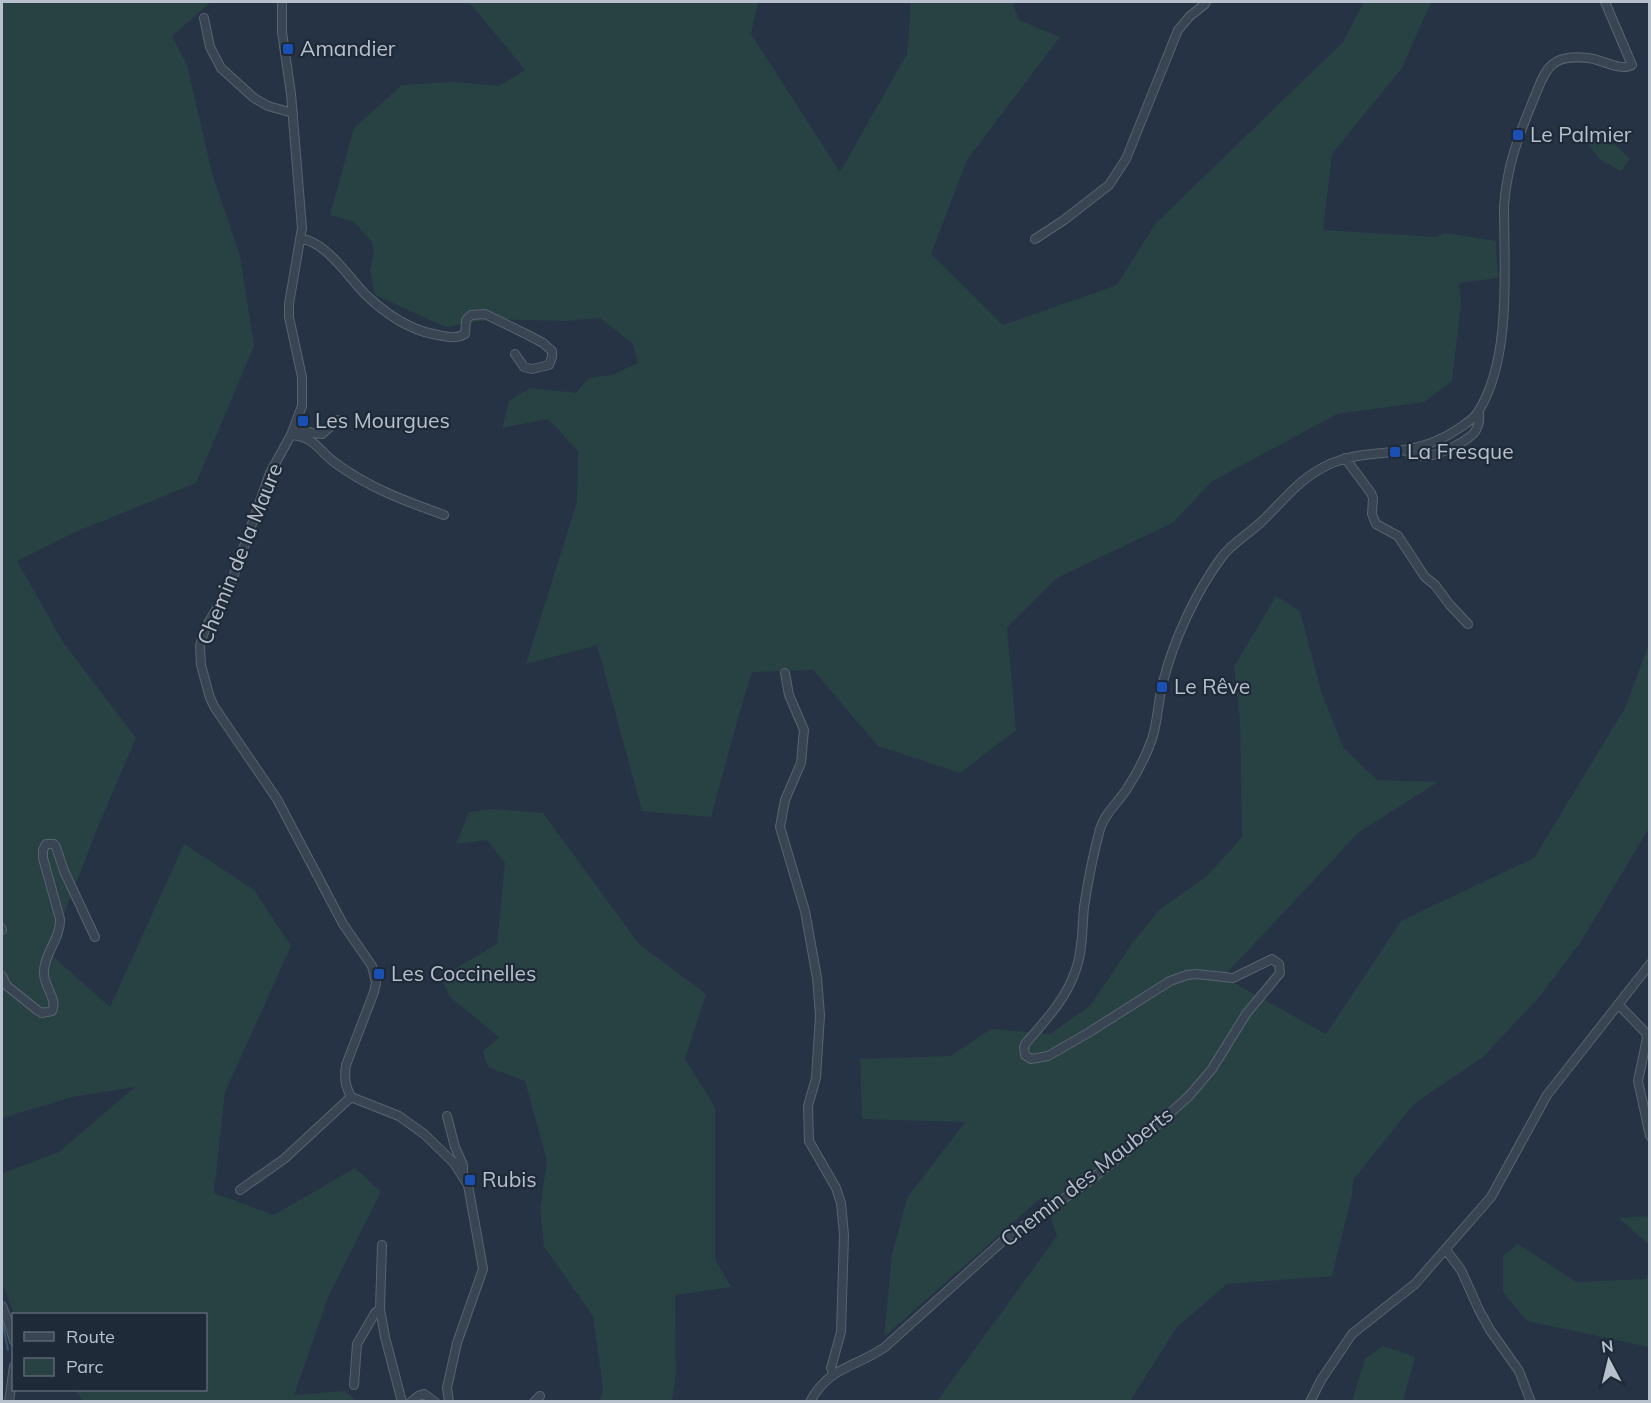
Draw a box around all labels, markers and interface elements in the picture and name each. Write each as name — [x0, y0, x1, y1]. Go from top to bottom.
place label: Amandier — [300, 35, 396, 61]
marker: Amandier — [281, 42, 295, 56]
place label: Le Palmier — [1530, 121, 1632, 147]
marker: Le Palmier — [1511, 128, 1525, 142]
place label: Les Mourgues — [315, 407, 450, 433]
marker: Les Mourgues — [296, 414, 310, 428]
place label: La Fresque — [1407, 438, 1514, 464]
marker: La Fresque — [1388, 445, 1402, 459]
street label: Chemin de la Maure — [191, 459, 287, 648]
place label: Le Rêve — [1174, 673, 1250, 699]
marker: Le Rêve — [1155, 680, 1169, 694]
place label: Les Coccinelles — [391, 960, 536, 986]
marker: Les Coccinelles — [372, 967, 386, 981]
street label: Chemin des Mauberts — [995, 1101, 1178, 1252]
place label: Rubis — [482, 1166, 537, 1192]
marker: Rubis — [463, 1173, 477, 1187]
legend — [12, 1313, 207, 1391]
text: Route — [66, 1325, 115, 1348]
north arrow — [1579, 1331, 1639, 1391]
text: N — [1600, 1335, 1614, 1357]
text: Parc — [66, 1355, 104, 1378]

